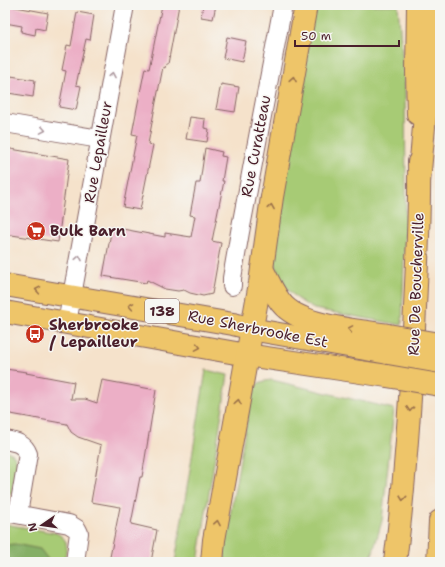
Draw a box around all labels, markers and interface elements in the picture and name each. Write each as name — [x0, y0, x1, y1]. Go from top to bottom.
scale bar — [295, 22, 399, 48]
text: 50 m — [301, 28, 331, 44]
one-way arrow — [108, 72, 116, 78]
one-way arrow — [288, 76, 297, 82]
street label: Rue Curatteau — [236, 93, 276, 199]
street label: Rue Lepailleur — [79, 99, 117, 205]
one-way arrow — [40, 125, 47, 133]
one-way arrow — [266, 204, 275, 210]
street label: Rue De Boucherville — [404, 212, 428, 356]
supermarket icon: Bulk Barn — [25, 220, 47, 242]
place label: Bulk Barn — [50, 221, 126, 241]
one-way arrow — [74, 255, 82, 261]
one-way arrow — [35, 287, 41, 295]
road number: 138 — [145, 299, 179, 323]
one-way arrow — [128, 302, 134, 311]
street label: Rue Sherbrooke Est — [186, 306, 330, 352]
place label: Sherbrooke / Lepailleur — [49, 315, 139, 352]
bus stop icon: Sherbrooke / Lepailleur — [24, 323, 46, 345]
one-way arrow — [347, 325, 353, 333]
one-way arrow — [195, 342, 201, 350]
one-way arrow — [233, 398, 242, 405]
one-way arrow — [406, 406, 415, 412]
one-way arrow — [399, 495, 408, 501]
north arrow — [22, 505, 62, 545]
one-way arrow — [212, 520, 221, 526]
text: N — [24, 521, 41, 533]

